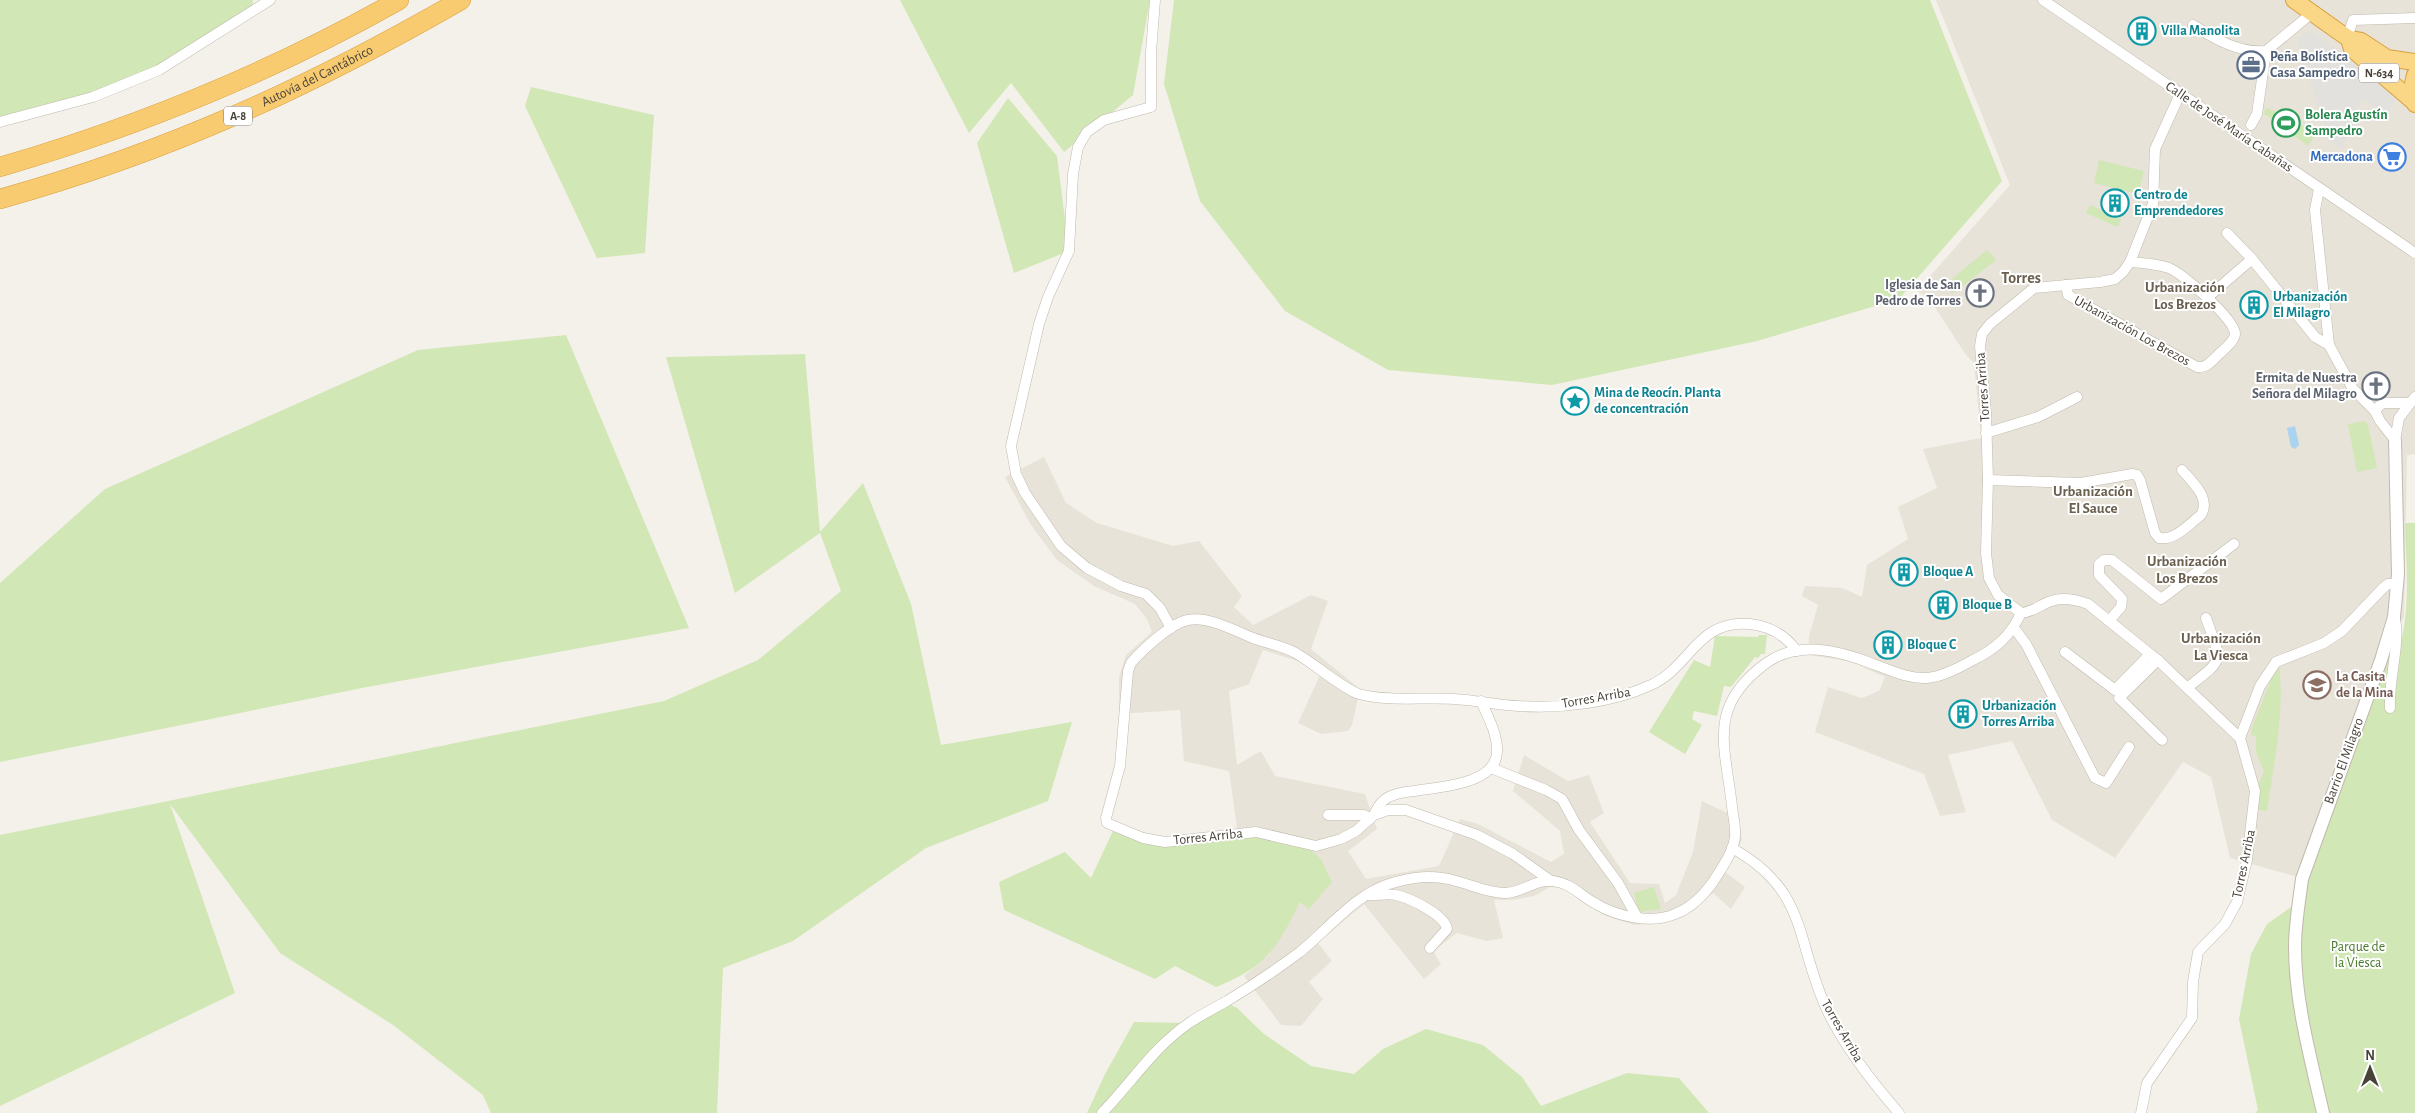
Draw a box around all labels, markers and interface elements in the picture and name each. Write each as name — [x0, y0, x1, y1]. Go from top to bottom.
building icon: Villa Manolita — [2127, 16, 2157, 46]
place label: Villa Manolita — [2161, 24, 2240, 38]
street label: Autovía del Cantábrico — [260, 43, 376, 109]
office icon: Peña Bolística Casa Sampedro — [2236, 50, 2266, 80]
place label: Peña Bolística Casa Sampedro — [2270, 50, 2356, 80]
road number: N-634 — [2359, 64, 2399, 82]
street label: Calle de José María Cabañas — [2163, 79, 2295, 175]
road number: A-8 — [224, 106, 252, 125]
sports icon: Bolera Agustín Sampedro — [2271, 108, 2301, 138]
place label: Bolera Agustín Sampedro — [2305, 108, 2388, 138]
supermarket icon: Mercadona — [2377, 142, 2407, 172]
place label: Mercadona — [2310, 150, 2373, 164]
building icon: Centro de Emprendedores — [2100, 188, 2130, 218]
place label: Centro de Emprendedores — [2134, 188, 2223, 218]
district label: Torres — [2001, 270, 2041, 286]
place label: Iglesia de San Pedro de Torres — [1875, 278, 1961, 308]
church icon: Iglesia de San Pedro de Torres — [1965, 278, 1995, 308]
district label: Urbanización Los Brezos — [2145, 280, 2225, 312]
building icon: Urbanización El Milagro — [2239, 290, 2269, 320]
place label: Urbanización El Milagro — [2273, 290, 2347, 320]
street label: Urbanización Los Brezos — [2072, 293, 2192, 369]
street label: Torres Arriba — [1974, 351, 1992, 422]
place label: Ermita de Nuestra Señora del Milagro — [2252, 371, 2357, 401]
church icon: Ermita de Nuestra Señora del Milagro — [2361, 371, 2391, 401]
place icon: Mina de Reocín. Planta de concentración — [1560, 386, 1590, 416]
place label: Mina de Reocín. Planta de concentración — [1594, 386, 1721, 416]
district label: Urbanización El Sauce — [2053, 484, 2133, 516]
district label: Urbanización Los Brezos — [2147, 554, 2227, 586]
building icon: Bloque A — [1889, 557, 1919, 587]
place label: Bloque A — [1923, 565, 1974, 579]
building icon: Bloque B — [1928, 590, 1958, 620]
place label: Bloque B — [1962, 598, 2012, 612]
building icon: Bloque C — [1873, 630, 1903, 660]
district label: Urbanización La Viesca — [2181, 631, 2261, 663]
place label: Bloque C — [1907, 638, 1957, 652]
school or university icon: La Casita de la Mina — [2302, 670, 2332, 700]
place label: La Casita de la Mina — [2336, 670, 2394, 700]
street label: Torres Arriba — [1560, 685, 1632, 711]
building icon: Urbanización Torres Arriba — [1948, 699, 1978, 729]
place label: Urbanización Torres Arriba — [1982, 699, 2056, 729]
street label: Barrio El Milagro — [2322, 716, 2366, 806]
street label: Torres Arriba — [1173, 826, 1244, 848]
street label: Torres Arriba — [2230, 828, 2258, 900]
park label: Parque de la Viesca — [2331, 940, 2385, 970]
street label: Torres Arriba — [1819, 997, 1866, 1065]
north arrow — [2345, 1043, 2395, 1093]
text: N — [2365, 1049, 2375, 1063]

